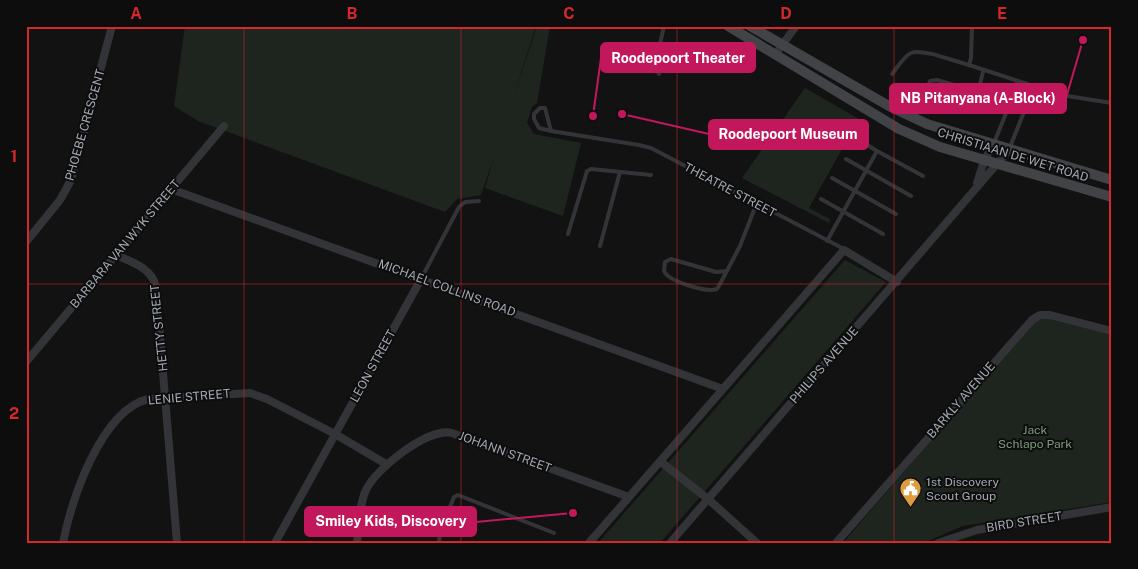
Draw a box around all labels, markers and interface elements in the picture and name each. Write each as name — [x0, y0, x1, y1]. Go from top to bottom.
text: A — [130, 4, 142, 23]
text: B — [347, 4, 358, 23]
text: C — [563, 4, 575, 23]
text: D — [780, 4, 792, 23]
text: E — [997, 4, 1007, 23]
callout: Roodepoort Theater — [601, 43, 755, 72]
text: Roodepoort Theater — [611, 50, 745, 66]
street label: PHOEBE CRESCENT — [62, 68, 108, 182]
callout: NB Pitanyana (A-Block) — [890, 84, 1066, 113]
text: NB Pitanyana (A-Block) — [900, 90, 1056, 106]
callout: Roodepoort Museum — [709, 120, 868, 149]
street label: CHRISTIAAN DE WET ROAD — [936, 125, 1090, 185]
text: Roodepoort Museum — [719, 126, 857, 142]
text: 1 — [11, 147, 17, 166]
street label: THEATRE STREET — [682, 160, 778, 220]
street label: BARBARA VAN WYK STREET — [67, 177, 183, 311]
street label: MICHAEL COLLINS ROAD — [377, 257, 517, 319]
street label: HETTY STREET — [147, 284, 171, 372]
street label: PHILIPS AVENUE — [787, 324, 861, 406]
street label: LEON STREET — [347, 327, 399, 405]
street label: BARKLY AVENUE — [924, 359, 998, 441]
street label: LENIE STREET — [147, 386, 231, 408]
text: 2 — [9, 404, 19, 423]
park label: Jack Schlapo Park — [998, 423, 1072, 451]
street label: JOHANN STREET — [457, 429, 553, 475]
place label: 1st Discovery Scout Group — [926, 475, 999, 503]
public building icon: 1st Discovery Scout Group — [898, 477, 922, 508]
callout: Smiley Kids, Discovery — [305, 507, 476, 536]
street label: BIRD STREET — [985, 509, 1063, 535]
text: Smiley Kids, Discovery — [315, 513, 467, 529]

